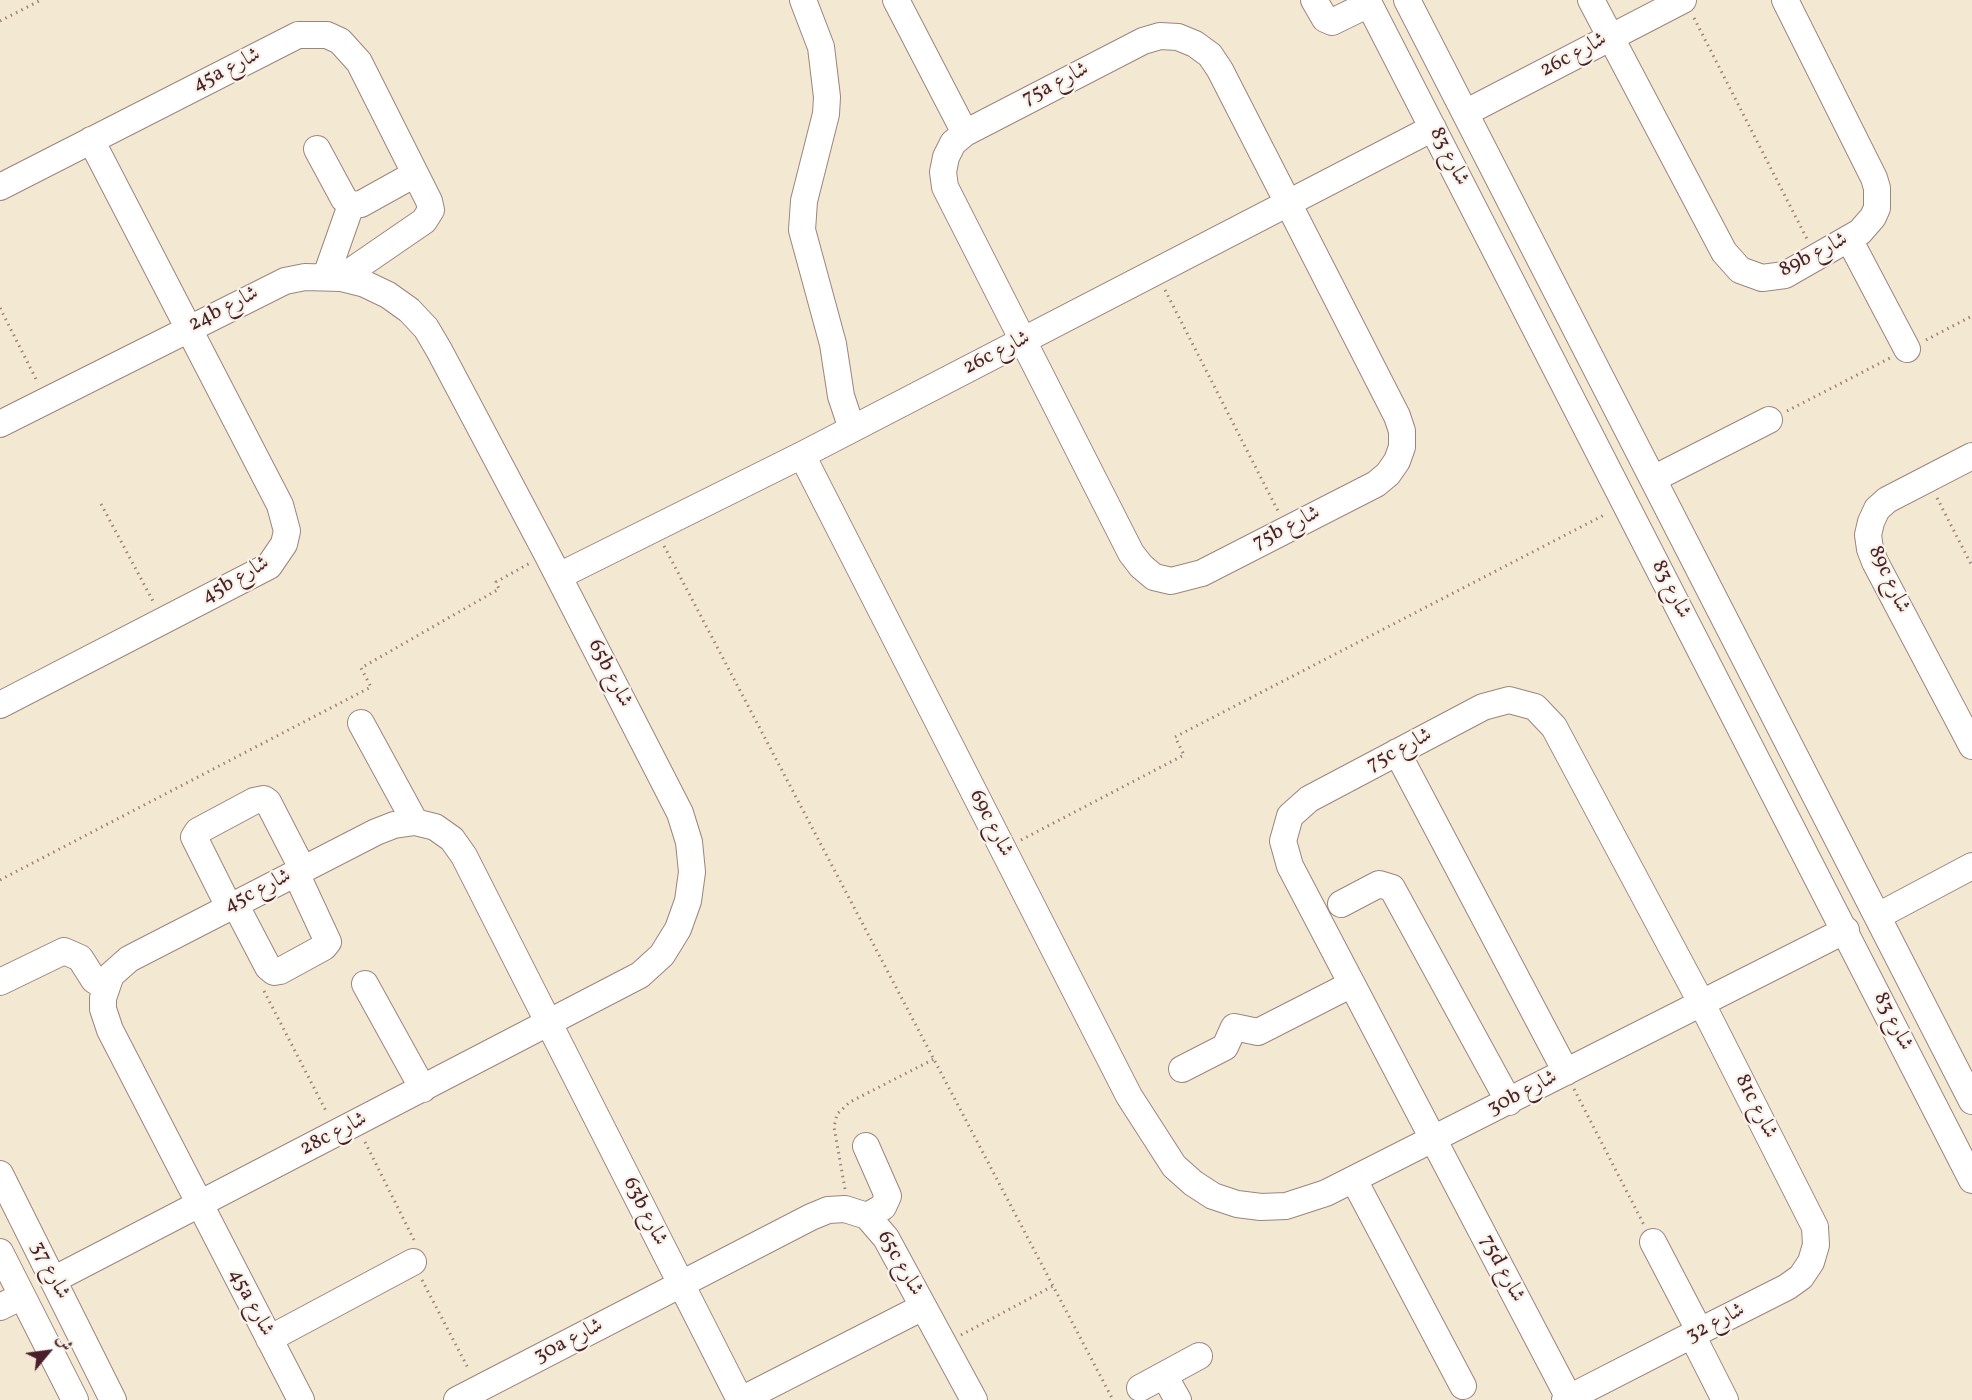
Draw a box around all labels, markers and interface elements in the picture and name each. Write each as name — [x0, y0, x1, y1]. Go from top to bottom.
street label: 26c شارع — [1536, 28, 1612, 84]
street label: 45a شارع — [189, 43, 265, 99]
street label: 75a شارع — [1018, 58, 1094, 112]
street label: شارع 83 — [1423, 124, 1473, 190]
street label: 89b شارع — [1775, 228, 1853, 284]
street label: 24b شارع — [185, 282, 263, 338]
street label: 26c شارع — [959, 326, 1035, 382]
street label: 75b شارع — [1249, 501, 1325, 557]
street label: 89c شارع — [1861, 542, 1915, 618]
street label: 45b شارع — [198, 552, 274, 610]
street label: شارع 83 — [1645, 557, 1695, 623]
street label: 65b شارع — [581, 636, 637, 712]
street label: 75c شارع — [1363, 723, 1437, 779]
street label: 69c شارع — [963, 786, 1017, 862]
street label: 45c شارع — [220, 864, 296, 920]
street label: شارع 83 — [1867, 989, 1917, 1055]
street label: 30b شارع — [1484, 1066, 1562, 1122]
street label: 81c شارع — [1728, 1071, 1782, 1143]
street label: 28c شارع — [296, 1107, 372, 1163]
street label: 63b شارع — [616, 1174, 672, 1250]
street label: 65c شارع — [870, 1227, 928, 1301]
street label: 75d شارع — [1473, 1231, 1529, 1307]
street label: شارع 37 — [24, 1238, 74, 1304]
street label: 45a شارع — [222, 1265, 278, 1341]
street label: شارع 32 — [1682, 1299, 1750, 1349]
street label: 30a شارع — [530, 1314, 608, 1370]
north arrow — [18, 1322, 78, 1382]
text: ش — [50, 1331, 77, 1356]

